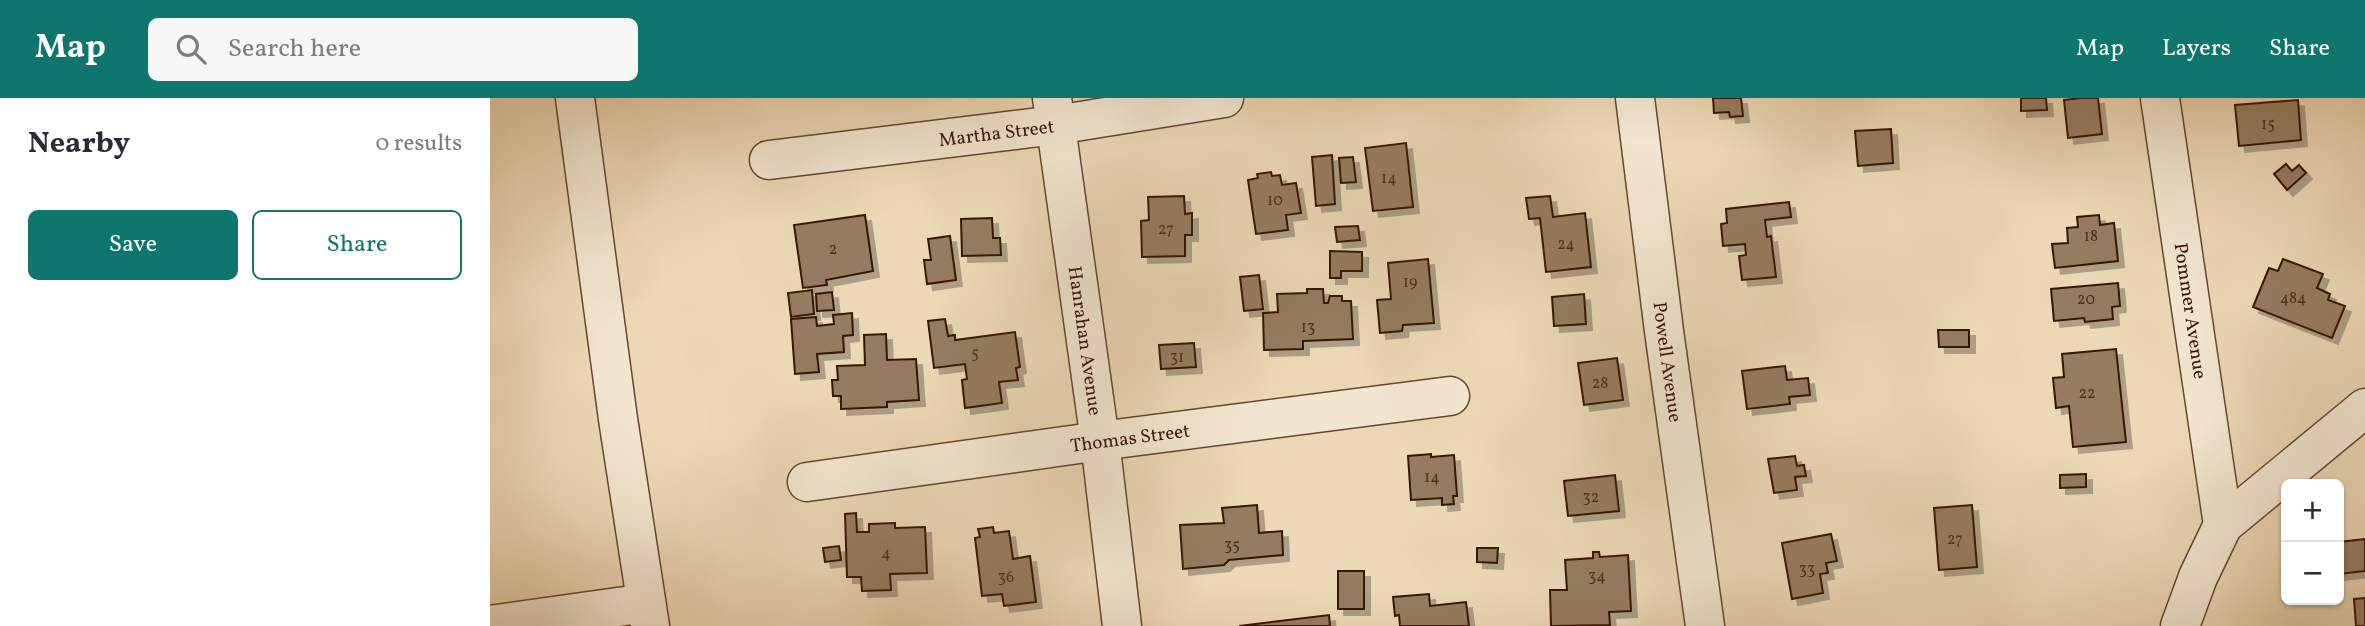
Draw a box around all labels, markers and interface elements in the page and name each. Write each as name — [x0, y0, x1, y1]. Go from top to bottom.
search box — [148, 18, 638, 81]
text: Map — [35, 26, 106, 72]
icon: search — [172, 30, 210, 68]
text: Search here — [228, 31, 361, 67]
text: Map — [2076, 32, 2124, 66]
text: Layers — [2162, 32, 2231, 66]
text: Share — [2269, 32, 2330, 66]
street label: Martha Street — [937, 114, 1056, 154]
house number: 15 — [2261, 114, 2275, 136]
text: Nearby — [28, 123, 130, 165]
text: 0 results — [375, 128, 462, 160]
house number: 14 — [1381, 168, 1397, 190]
house number: 10 — [1267, 190, 1283, 212]
button: Save — [28, 210, 238, 280]
button: Share — [252, 210, 462, 280]
house number: 27 — [1158, 219, 1174, 241]
house number: 18 — [2084, 226, 2098, 248]
house number: 24 — [1557, 234, 1575, 256]
house number: 2 — [829, 239, 837, 261]
street label: Pommer Avenue — [2167, 241, 2212, 381]
street label: Hanrahan Avenue — [1061, 264, 1107, 417]
house number: 19 — [1403, 272, 1417, 294]
house number: 484 — [2280, 288, 2306, 310]
house number: 20 — [2077, 289, 2095, 311]
street label: Powell Avenue — [1645, 300, 1688, 424]
house number: 13 — [1301, 317, 1315, 339]
house number: 5 — [971, 343, 979, 365]
house number: 31 — [1170, 347, 1184, 369]
house number: 28 — [1592, 373, 1608, 395]
house number: 22 — [2078, 383, 2096, 405]
street label: Thomas Street — [1069, 419, 1192, 460]
house number: 14 — [1424, 467, 1440, 489]
map controls — [2281, 479, 2344, 605]
button: + — [2281, 479, 2344, 542]
house number: 32 — [1583, 487, 1599, 509]
house number: 27 — [1947, 529, 1963, 551]
house number: 35 — [1224, 535, 1240, 557]
button: − — [2281, 542, 2344, 605]
house number: 4 — [881, 543, 891, 565]
house number: 33 — [1799, 559, 1815, 581]
house number: 34 — [1588, 566, 1606, 588]
house number: 36 — [998, 567, 1014, 589]

